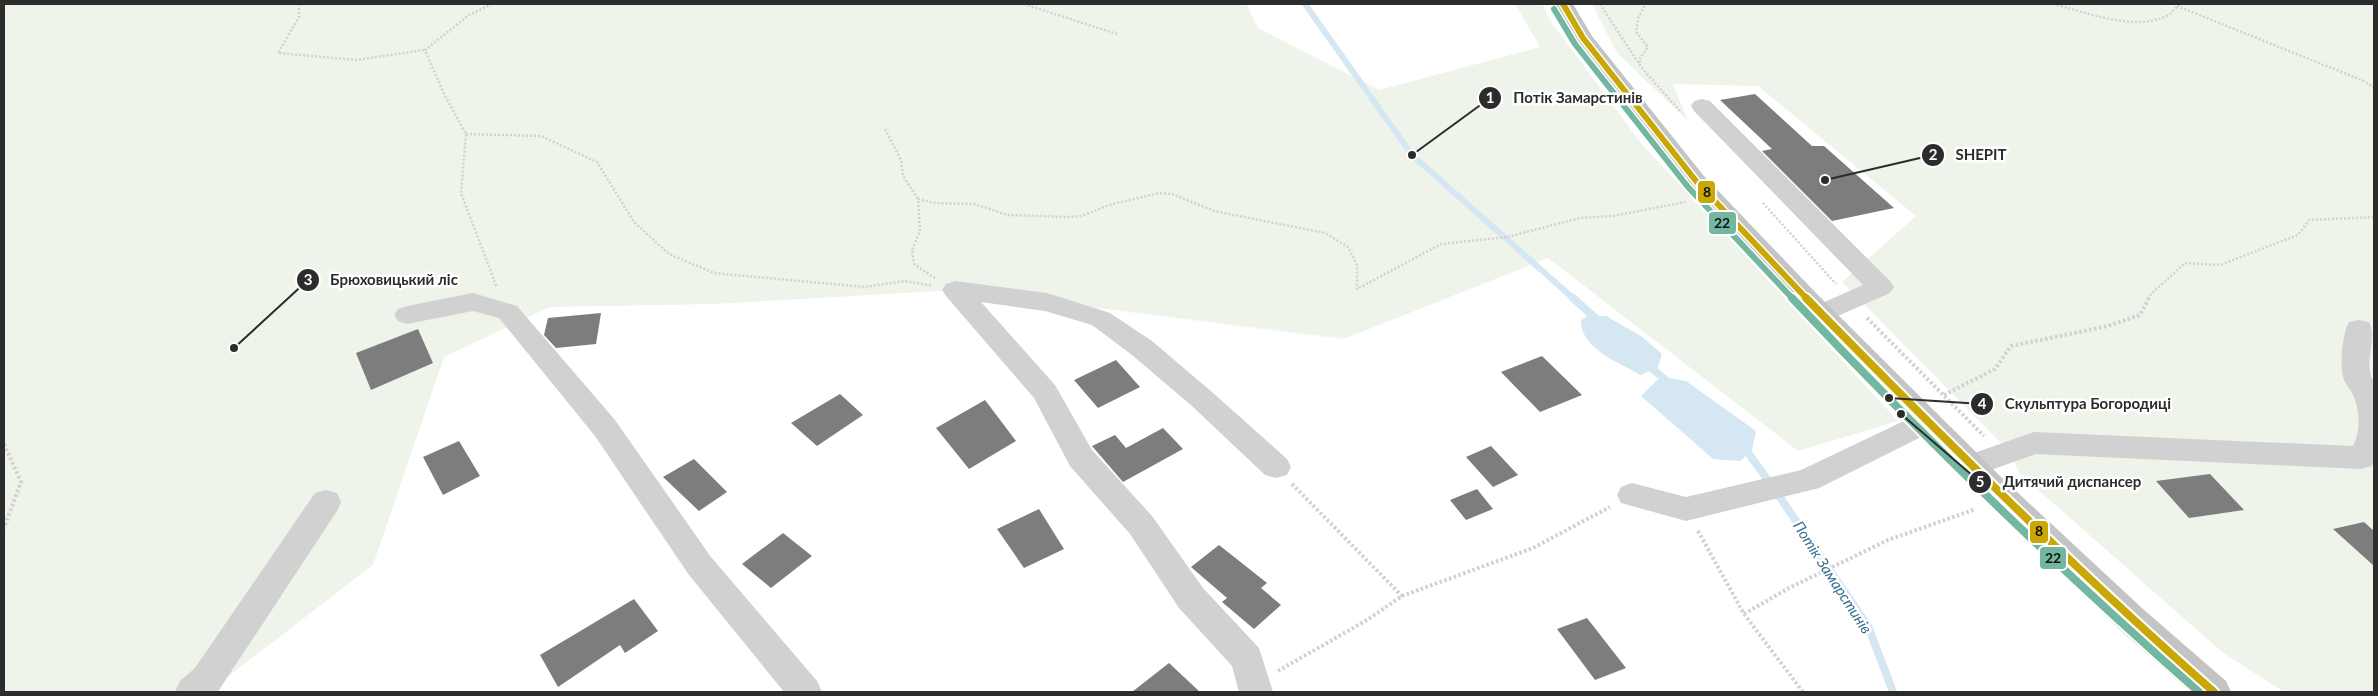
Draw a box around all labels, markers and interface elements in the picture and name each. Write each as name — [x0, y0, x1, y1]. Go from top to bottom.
callout: Потік Замарстинів — [1478, 83, 1652, 113]
text: 1 — [1486, 88, 1494, 106]
text: Потік Замарстинів — [1513, 88, 1643, 106]
callout: SHEPIT — [1920, 140, 2017, 170]
text: 2 — [1929, 145, 1938, 163]
text: SHEPIT — [1955, 145, 2007, 163]
line badge: 8 — [1697, 180, 1716, 204]
text: 8 — [1703, 183, 1711, 200]
line badge: 22 — [1708, 211, 1737, 235]
text: 22 — [1714, 214, 1730, 231]
callout: Брюховицький ліс — [295, 265, 468, 295]
text: 3 — [304, 270, 312, 288]
text: Брюховицький ліс — [330, 270, 458, 288]
callout: Скульптура Богородиці — [1970, 389, 2181, 419]
text: 4 — [1978, 394, 1987, 412]
text: Скульптура Богородиці — [2005, 394, 2171, 412]
callout: Дитячий диспансер — [1968, 467, 2151, 497]
text: 5 — [1976, 472, 1984, 490]
text: Дитячий диспансер — [2003, 472, 2141, 490]
water label: Потік Замарстинів — [1790, 517, 1876, 637]
line badge: 8 — [2029, 520, 2049, 544]
text: 8 — [2035, 522, 2043, 539]
line badge: 22 — [2039, 546, 2067, 570]
text: 22 — [2045, 549, 2061, 566]

